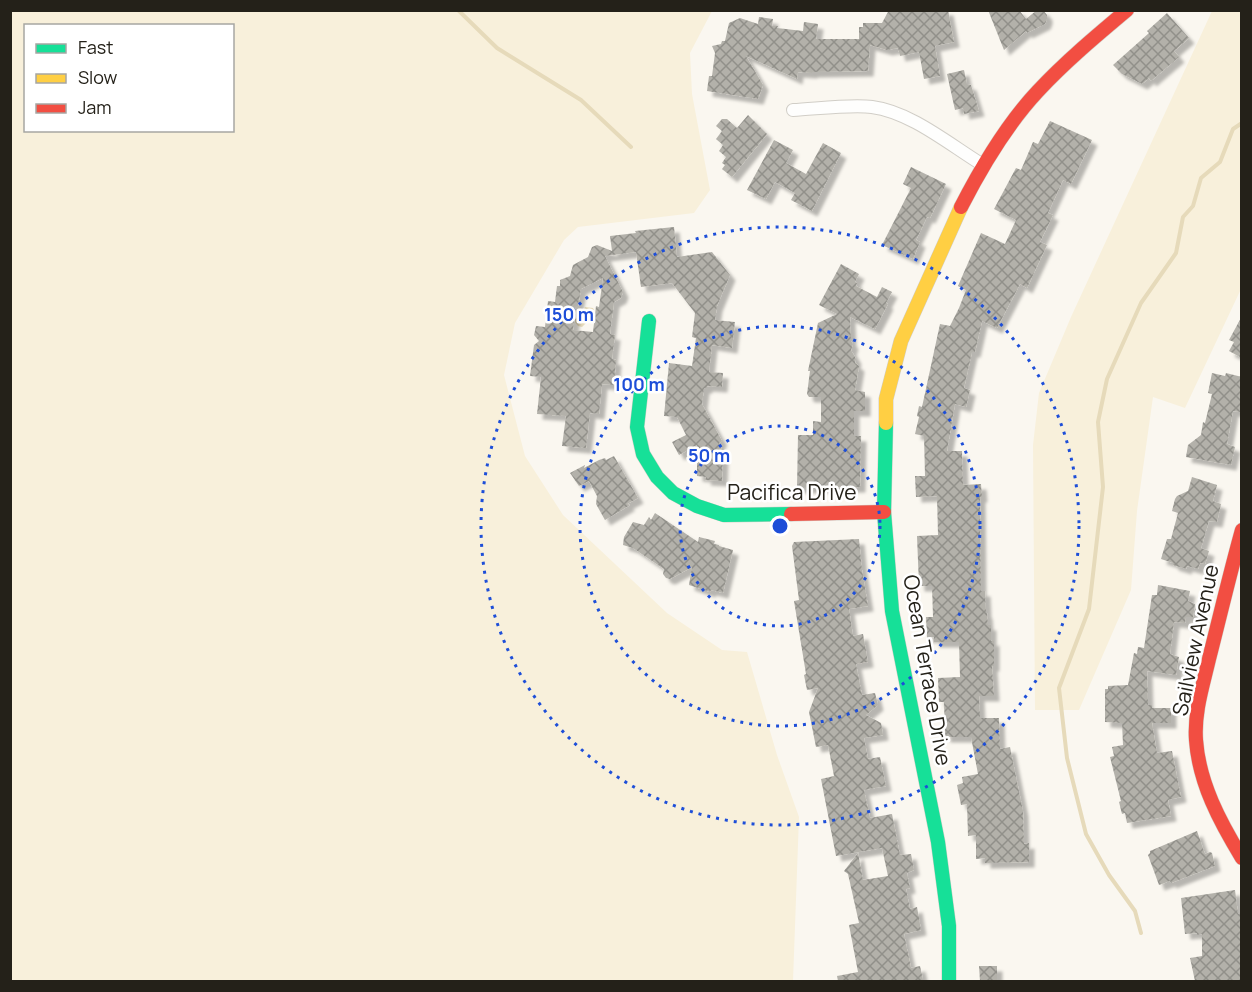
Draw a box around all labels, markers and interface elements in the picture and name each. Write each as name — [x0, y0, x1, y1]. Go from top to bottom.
legend — [24, 24, 234, 132]
text: Fast — [78, 35, 113, 59]
text: Slow — [78, 65, 118, 89]
text: Jam — [78, 95, 112, 119]
text: 150 m — [544, 302, 594, 326]
text: 100 m — [613, 372, 665, 396]
text: 50 m — [688, 443, 730, 467]
street label: Pacifica Drive — [727, 478, 857, 506]
centre of rings — [770, 516, 790, 536]
street label: Sailview Avenue — [1165, 562, 1225, 718]
street label: Ocean Terrace Drive — [897, 572, 959, 768]

